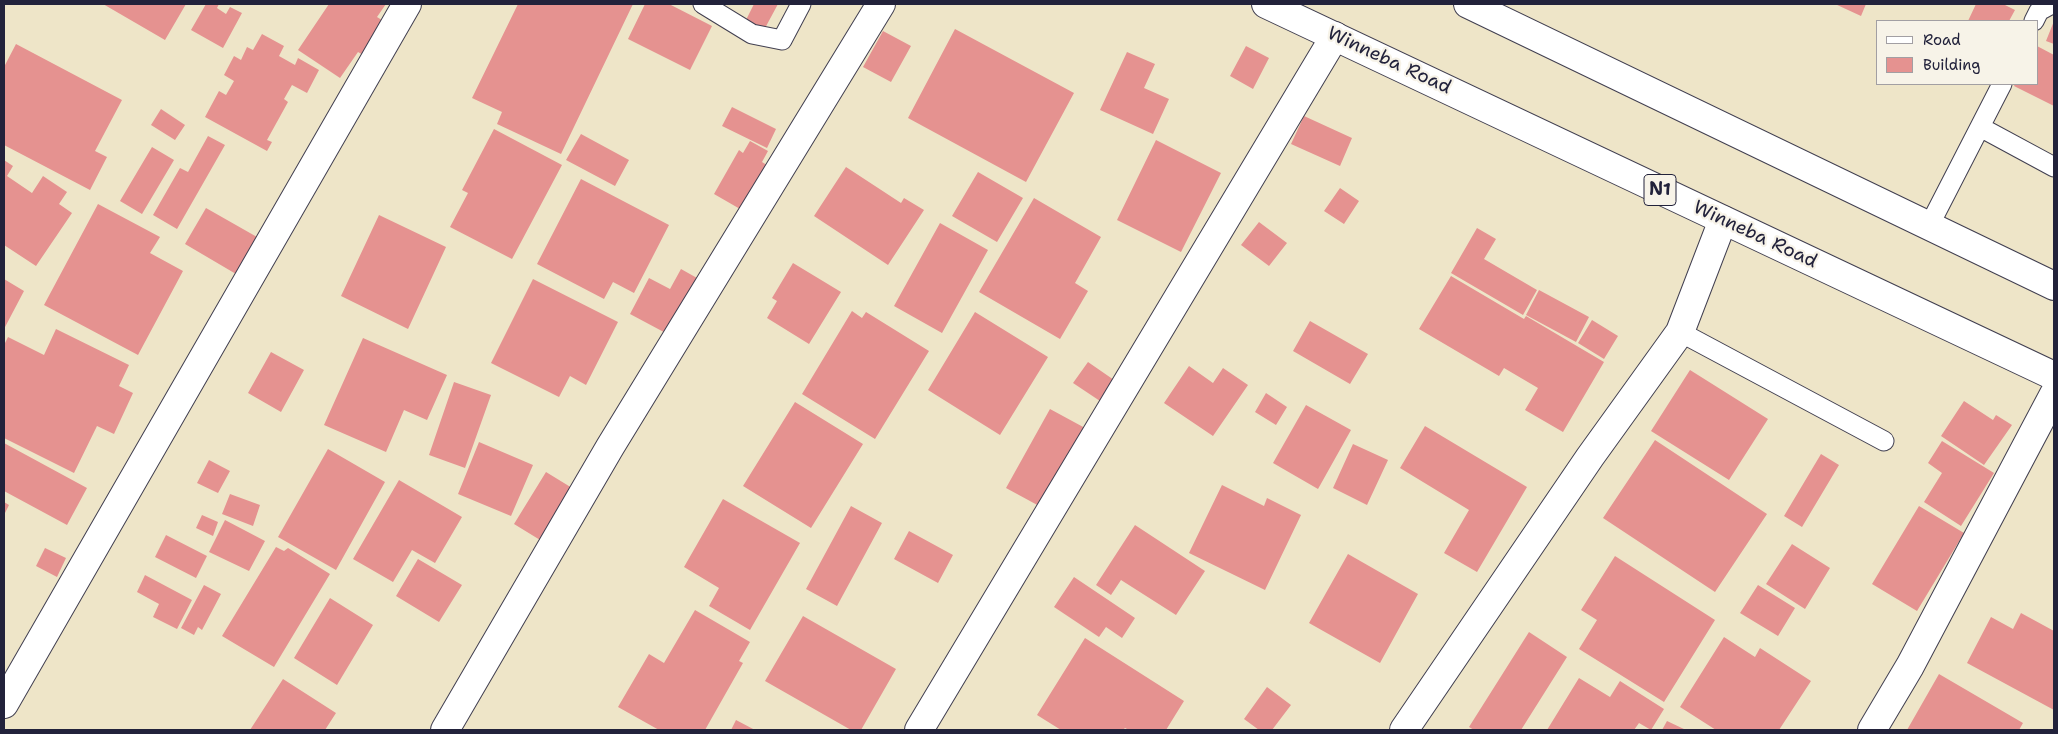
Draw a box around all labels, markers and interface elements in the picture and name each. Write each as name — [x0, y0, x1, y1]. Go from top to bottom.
legend — [1876, 20, 2038, 85]
street label: Winneba Road — [1323, 22, 1455, 100]
text: Road — [1923, 30, 1961, 50]
text: Building — [1923, 55, 1980, 75]
road number: N1 — [1644, 174, 1676, 206]
street label: Winneba Road — [1689, 196, 1821, 274]

